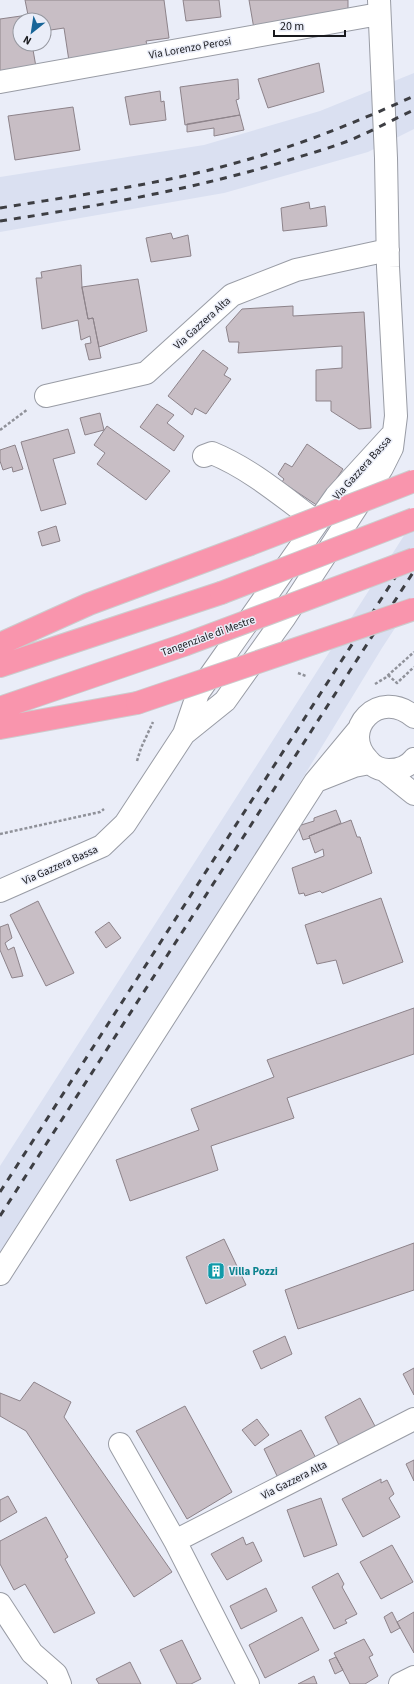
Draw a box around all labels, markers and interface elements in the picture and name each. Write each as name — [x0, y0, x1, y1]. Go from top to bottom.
north arrow — [12, 12, 52, 52]
scale bar — [274, 12, 345, 38]
text: 20 m — [280, 18, 304, 35]
text: N — [20, 32, 34, 49]
street label: Via Lorenzo Perosi — [148, 33, 232, 63]
street label: Via Gazzera Alta — [170, 293, 234, 353]
street label: Via Gazzera Bassa — [329, 433, 395, 503]
street label: Tangenziale di Mestre — [159, 612, 257, 660]
street label: Via Gazzera Bassa — [20, 842, 100, 888]
building icon: Villa Pozzi — [206, 1261, 226, 1281]
place label: Villa Pozzi — [228, 1264, 278, 1279]
street label: Via Gazzera Alta — [258, 1457, 330, 1503]

